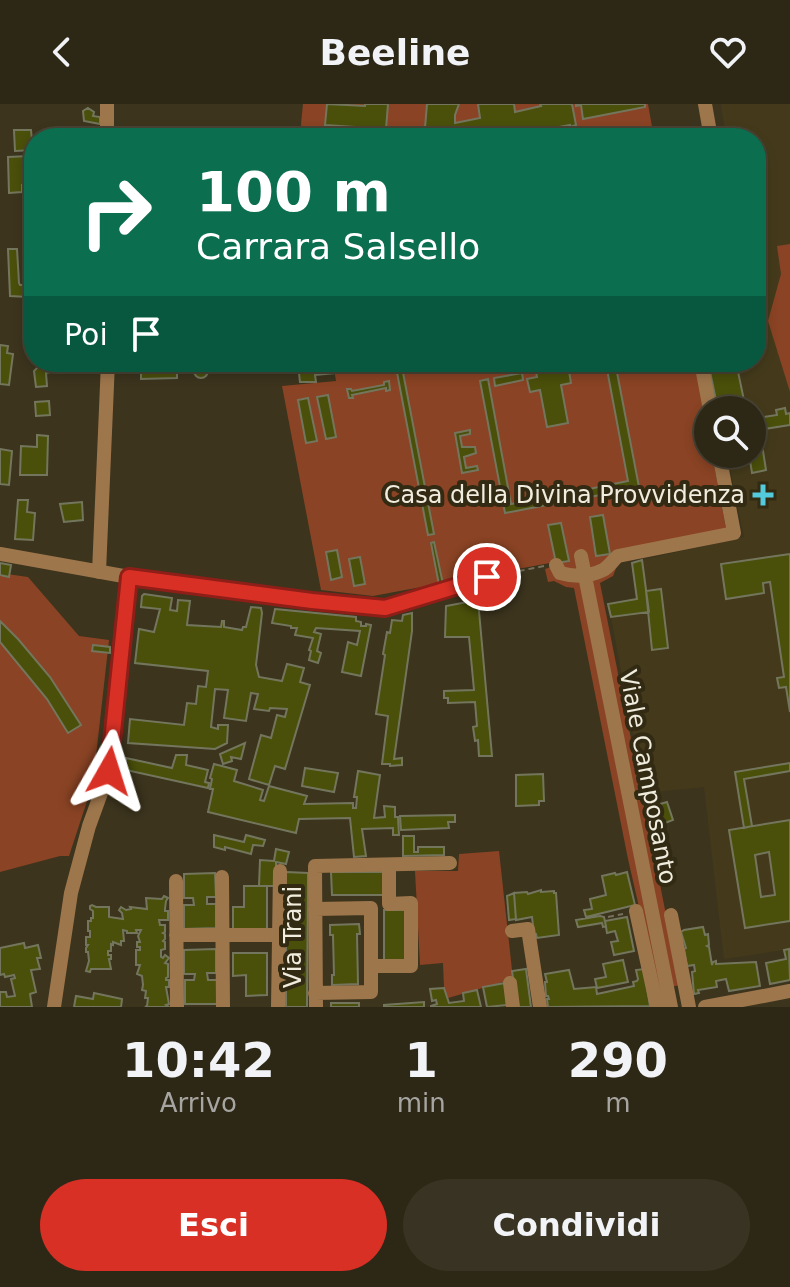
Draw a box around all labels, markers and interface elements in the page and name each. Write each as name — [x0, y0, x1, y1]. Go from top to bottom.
icon: back — [40, 30, 84, 74]
icon: heart — [706, 30, 750, 74]
text: Beeline — [320, 32, 471, 73]
text: 100 m — [196, 159, 391, 224]
icon: right — [64, 160, 168, 264]
text: Carrara Salsello — [196, 226, 480, 267]
icon: arrive — [124, 312, 168, 356]
text: Poi — [64, 317, 108, 352]
map controls — [694, 396, 766, 468]
button: search — [694, 396, 766, 468]
place label: Casa della Divina Provvidenza — [384, 481, 745, 509]
marker: Casa della Divina Provvidenza — [752, 484, 774, 506]
pin — [453, 543, 521, 611]
icon: arrive — [465, 555, 509, 599]
street label: Viale Camposanto — [613, 668, 683, 886]
position arrow — [67, 729, 151, 813]
street label: Via Trani — [279, 886, 307, 988]
text: 10:42 — [122, 1032, 275, 1088]
text: 1 — [405, 1032, 438, 1088]
text: 290 — [568, 1032, 668, 1088]
text: Arrivo — [160, 1088, 237, 1118]
text: min — [397, 1088, 446, 1118]
text: m — [605, 1088, 631, 1118]
button: Esci — [40, 1179, 387, 1271]
button: Condividi — [403, 1179, 750, 1271]

